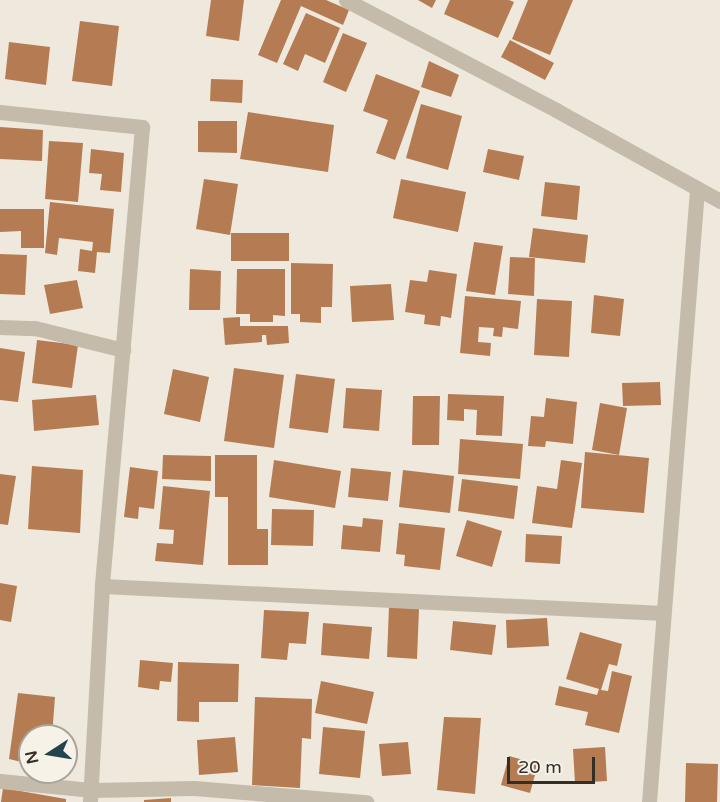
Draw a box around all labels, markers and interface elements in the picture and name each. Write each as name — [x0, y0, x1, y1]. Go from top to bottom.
north arrow — [18, 724, 78, 784]
scale bar — [510, 745, 598, 783]
text: N — [21, 749, 43, 766]
text: 20 m — [518, 756, 562, 778]

